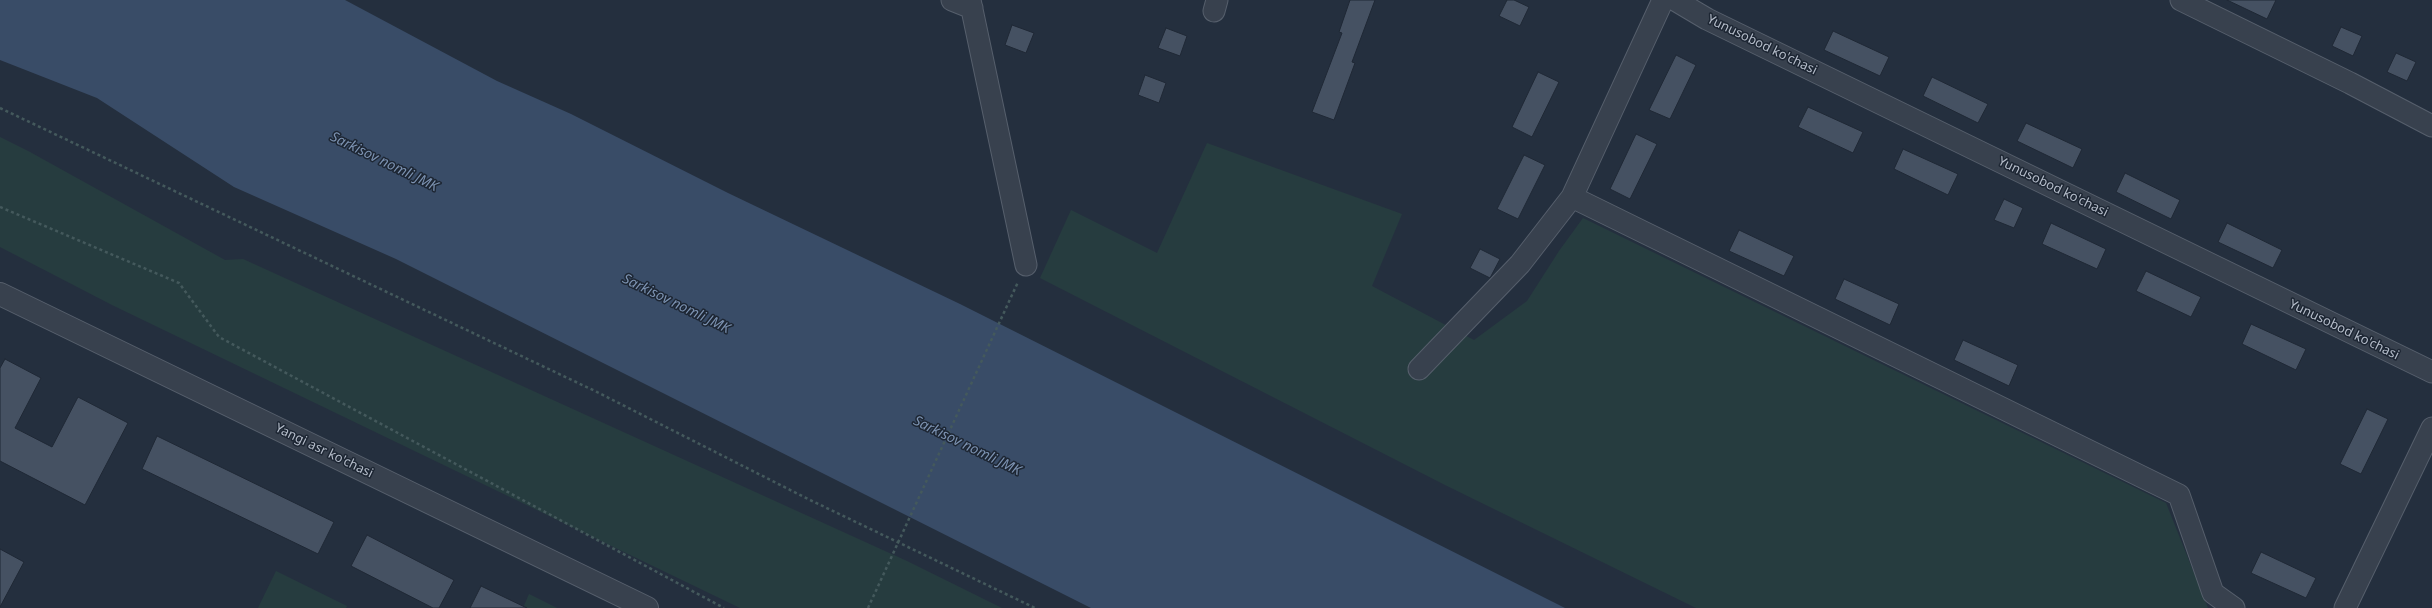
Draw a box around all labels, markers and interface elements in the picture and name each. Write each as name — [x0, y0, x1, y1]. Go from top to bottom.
street label: Yunusobod ko'chasi — [1704, 12, 1820, 78]
water label: Sarkisov nomli JMK — [328, 129, 440, 195]
street label: Yunusobod ko'chasi — [1995, 154, 2111, 220]
water label: Sarkisov nomli JMK — [620, 271, 732, 337]
street label: Yunusobod ko'chasi — [2286, 297, 2402, 363]
water label: Sarkisov nomli JMK — [911, 413, 1023, 479]
street label: Yangi asr ko'chasi — [272, 421, 376, 481]

